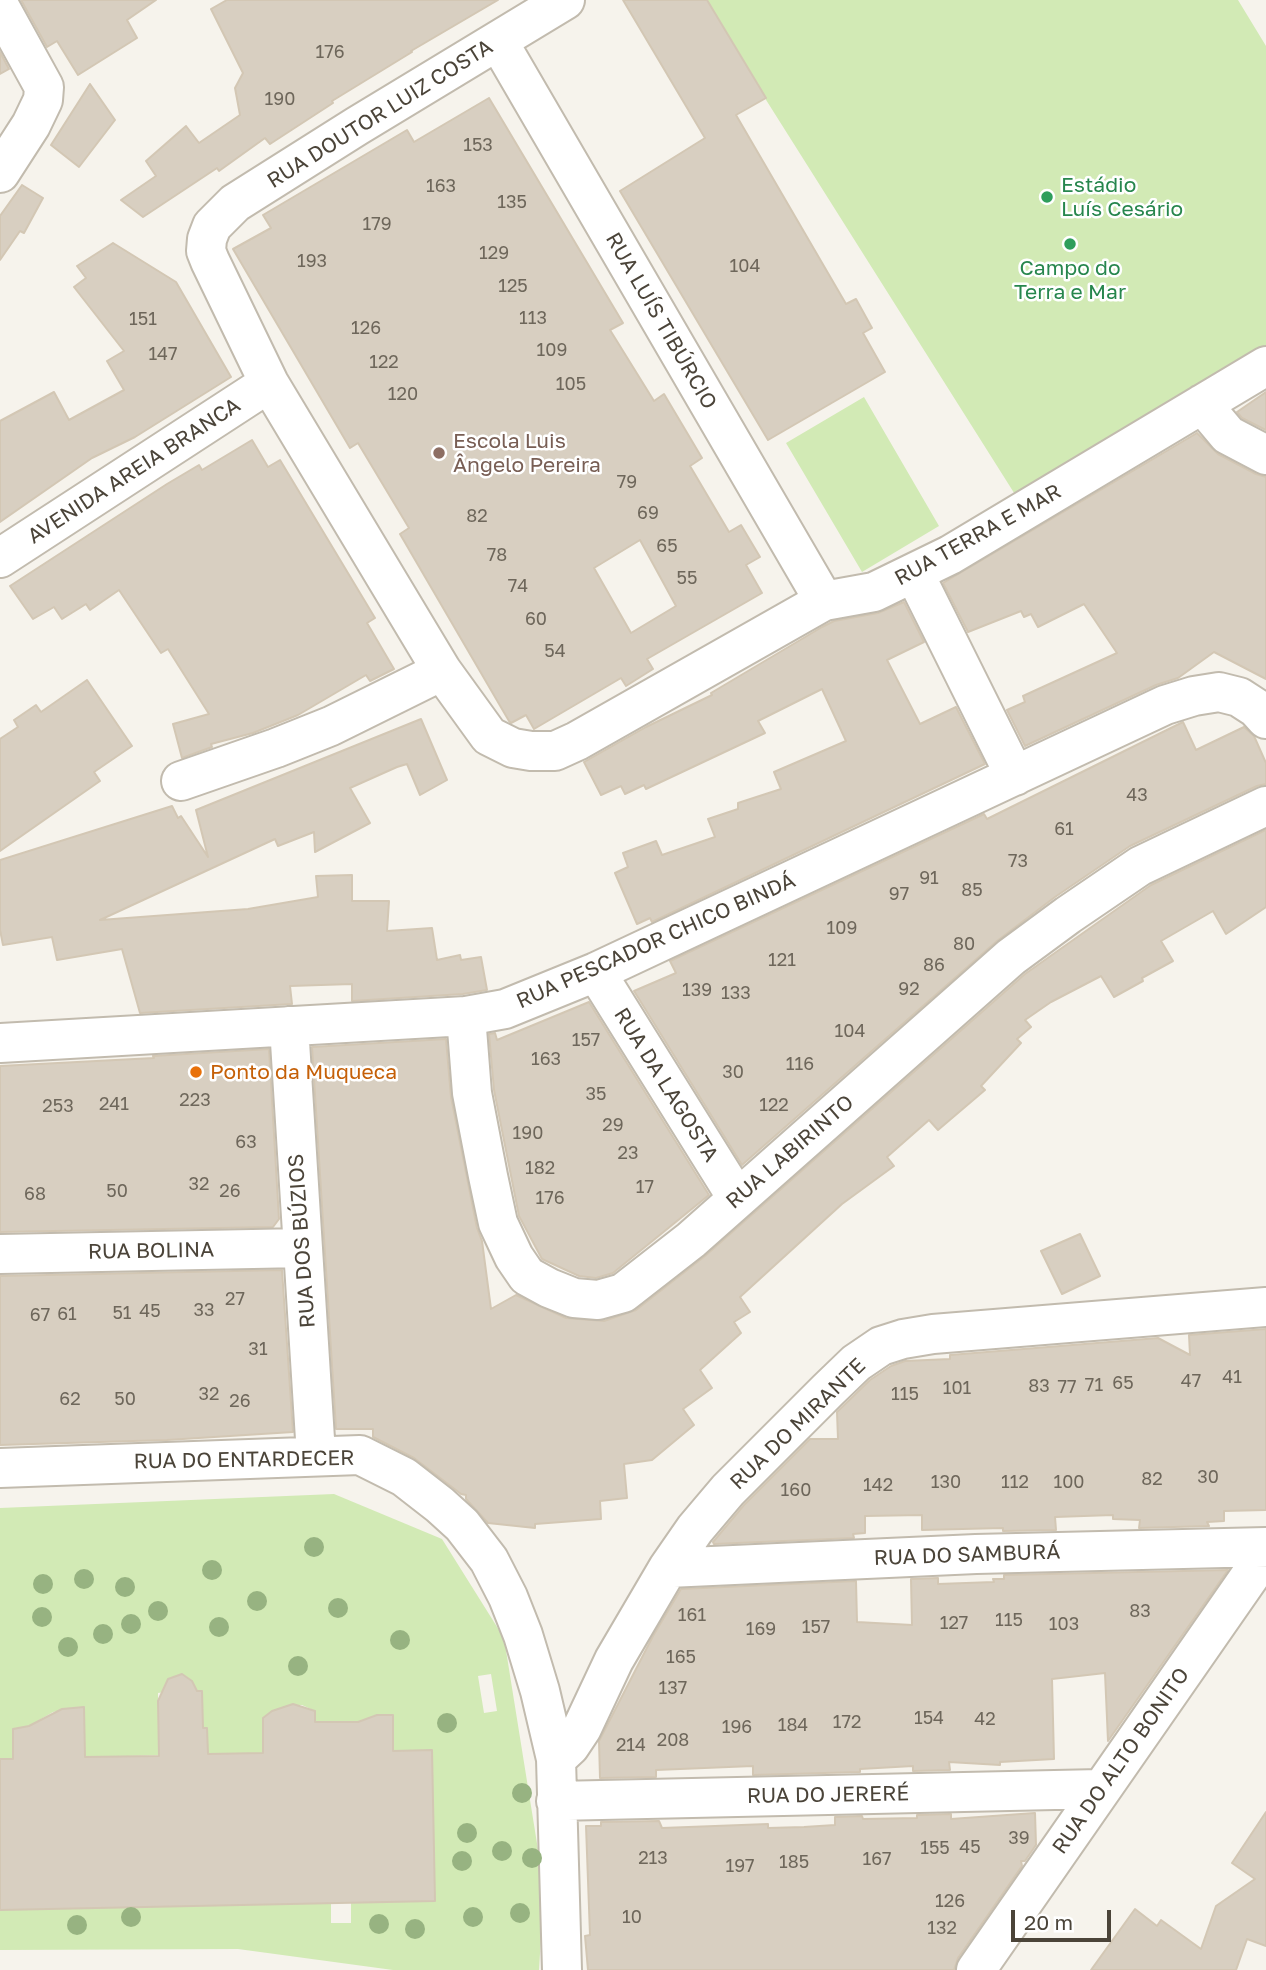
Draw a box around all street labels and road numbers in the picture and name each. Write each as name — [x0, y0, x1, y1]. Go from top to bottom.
street label: RUA DOUTOR LUIZ COSTA — [263, 34, 497, 194]
street label: RUA LUÍS TIBÚRCIO — [600, 228, 722, 414]
street label: AVENIDA AREIA BRANCA — [23, 393, 245, 549]
street label: RUA TERRA E MAR — [890, 479, 1066, 591]
street label: RUA PESCADOR CHICO BINDÁ — [513, 868, 799, 1014]
street label: RUA DA LAGOSTA — [608, 1003, 724, 1167]
street label: RUA LABIRINTO — [721, 1090, 859, 1214]
street label: RUA DOS BÚZIOS — [283, 1153, 321, 1329]
street label: RUA BOLINA — [88, 1237, 214, 1265]
street label: RUA DO MIRANTE — [725, 1353, 871, 1495]
street label: RUA DO ENTARDECER — [133, 1445, 355, 1475]
street label: RUA DO SAMBURÁ — [873, 1539, 1061, 1571]
street label: RUA DO ALTO BONITO — [1047, 1663, 1195, 1859]
street label: RUA DO JERERÉ — [747, 1781, 909, 1809]

